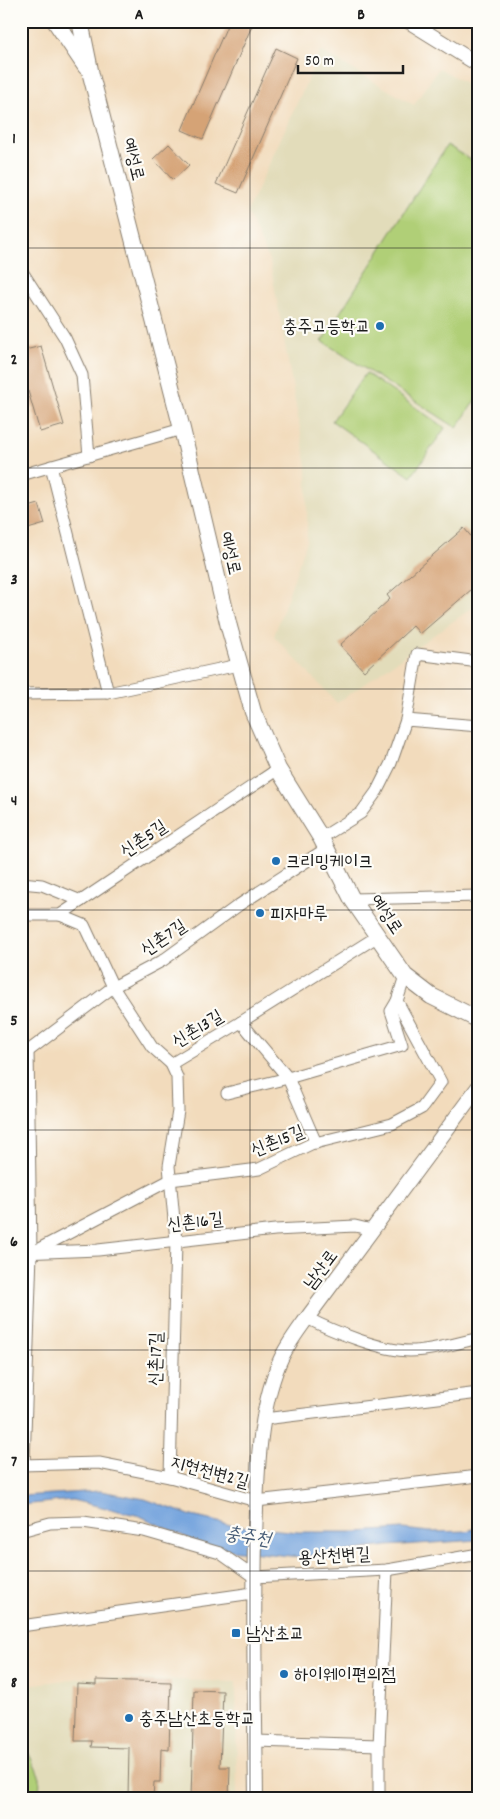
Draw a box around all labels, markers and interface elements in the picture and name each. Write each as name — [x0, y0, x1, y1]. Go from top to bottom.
text: A — [135, 4, 144, 27]
text: B — [357, 4, 365, 27]
scale bar — [298, 42, 402, 74]
text: 50 m — [305, 51, 334, 73]
text: 1 — [12, 128, 16, 151]
street label: 예성로 — [114, 135, 149, 184]
place label: 충주고등학교 — [283, 316, 370, 341]
marker: 충주고등학교 — [374, 320, 386, 332]
text: 2 — [11, 349, 18, 372]
street label: 예성로 — [211, 530, 246, 578]
text: 3 — [10, 569, 18, 592]
text: 4 — [11, 790, 17, 813]
street label: 신촌5길 — [116, 815, 173, 865]
place label: 크리밍케이크 — [286, 851, 373, 876]
marker: 크리밍케이크 — [270, 855, 282, 867]
street label: 예성로 — [362, 890, 407, 940]
place label: 피자마루 — [270, 903, 328, 928]
marker: 피자마루 — [254, 907, 266, 919]
street label: 신촌7길 — [137, 914, 193, 964]
street label: 신촌13길 — [168, 1005, 229, 1055]
text: 5 — [10, 1010, 18, 1033]
street label: 신촌15길 — [247, 1120, 309, 1164]
street label: 신촌16길 — [166, 1208, 225, 1239]
text: 6 — [10, 1231, 18, 1254]
street label: 남산로 — [299, 1246, 345, 1295]
street label: 신촌17길 — [145, 1331, 170, 1386]
text: 7 — [11, 1451, 17, 1474]
street label: 지현천변2길 — [167, 1451, 252, 1496]
water label: 충주천 — [223, 1522, 274, 1556]
street label: 용산천변길 — [297, 1543, 371, 1572]
place label: 남산초교 — [246, 1623, 304, 1648]
marker: 남산초교 — [230, 1627, 242, 1639]
place label: 하이웨이편의점 — [294, 1664, 396, 1689]
marker: 하이웨이편의점 — [278, 1668, 290, 1680]
text: 8 — [11, 1672, 18, 1695]
place label: 충주남산초등학교 — [139, 1708, 255, 1733]
marker: 충주남산초등학교 — [123, 1712, 135, 1724]

